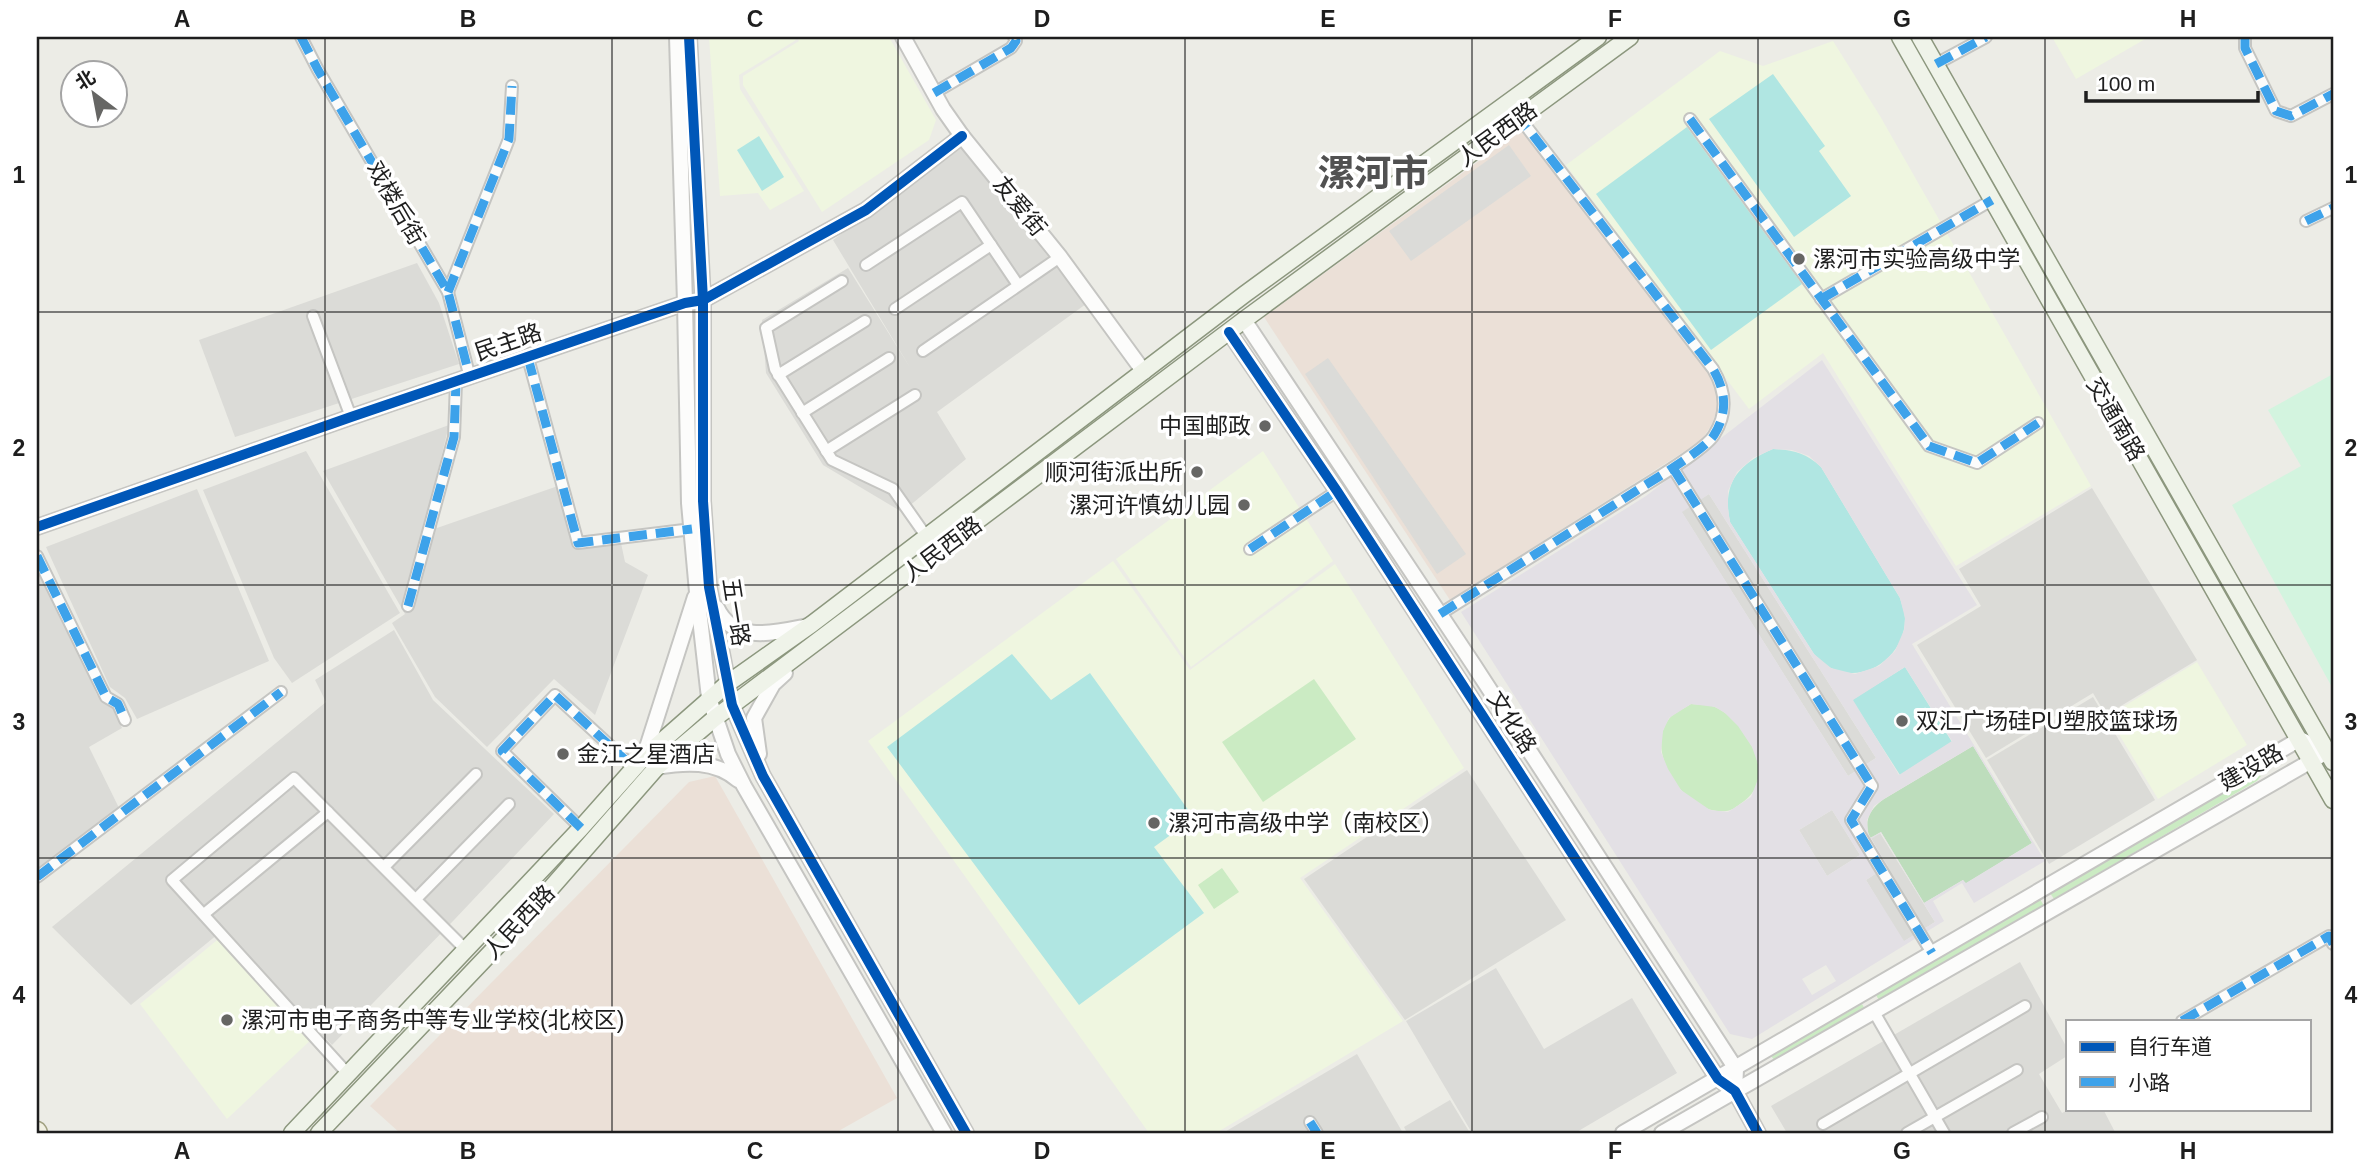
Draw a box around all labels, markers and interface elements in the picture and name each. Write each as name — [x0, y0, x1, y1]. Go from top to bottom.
text: A — [174, 6, 190, 32]
text: B — [460, 6, 476, 32]
text: C — [747, 6, 763, 32]
text: D — [1034, 6, 1050, 32]
text: E — [1320, 6, 1336, 32]
text: F — [1608, 6, 1622, 32]
text: G — [1893, 6, 1911, 32]
text: H — [2180, 6, 2196, 32]
north arrow — [60, 60, 130, 130]
scale bar — [2086, 60, 2258, 104]
text: 北 — [72, 66, 99, 94]
text: 100 m — [2097, 72, 2155, 95]
street label: 人民西路 — [1452, 96, 1542, 172]
district label: 漯河市 — [1318, 153, 1429, 194]
street label: 戏楼后街 — [362, 157, 430, 249]
text: 1 — [13, 162, 26, 188]
text: 1 — [2345, 162, 2358, 188]
street label: 友爱街 — [988, 171, 1052, 241]
place label: 漯河市实验高级中学 — [1813, 246, 2020, 272]
marker: 漯河市实验高级中学 — [1791, 251, 1807, 267]
street label: 民主路 — [471, 318, 545, 366]
street label: 交通南路 — [2082, 373, 2150, 465]
place label: 中国邮政 — [1159, 413, 1251, 439]
marker: 中国邮政 — [1257, 418, 1273, 434]
text: 2 — [13, 435, 25, 461]
text: 2 — [2345, 435, 2357, 461]
place label: 顺河街派出所 — [1045, 459, 1183, 485]
marker: 顺河街派出所 — [1189, 464, 1205, 480]
place label: 漯河许慎幼儿园 — [1069, 492, 1230, 518]
marker: 漯河许慎幼儿园 — [1236, 497, 1252, 513]
street label: 人民西路 — [897, 511, 987, 587]
street label: 五一路 — [718, 576, 754, 648]
street label: 文化路 — [1482, 686, 1542, 758]
place label: 双汇广场硅PU塑胶篮球场 — [1916, 708, 2178, 734]
text: 3 — [13, 709, 25, 735]
text: 3 — [2345, 709, 2357, 735]
marker: 双汇广场硅PU塑胶篮球场 — [1894, 713, 1910, 729]
street label: 建设路 — [2215, 738, 2287, 796]
place label: 金江之星酒店 — [577, 741, 715, 767]
marker: 金江之星酒店 — [555, 746, 571, 762]
place label: 漯河市高级中学（南校区） — [1168, 810, 1444, 836]
marker: 漯河市高级中学（南校区） — [1146, 815, 1162, 831]
street label: 人民西路 — [478, 879, 560, 965]
text: 4 — [13, 982, 26, 1008]
text: 4 — [2345, 982, 2358, 1008]
place label: 漯河市电子商务中等专业学校(北校区) — [241, 1007, 624, 1033]
marker: 漯河市电子商务中等专业学校(北校区) — [219, 1012, 235, 1028]
legend — [2066, 1020, 2310, 1110]
text: 自行车道 — [2128, 1035, 2212, 1058]
text: 小路 — [2128, 1071, 2170, 1094]
text: A — [174, 1138, 190, 1164]
text: B — [460, 1138, 476, 1164]
text: C — [747, 1138, 763, 1164]
text: D — [1034, 1138, 1050, 1164]
text: E — [1320, 1138, 1336, 1164]
text: F — [1608, 1138, 1622, 1164]
text: G — [1893, 1138, 1911, 1164]
text: H — [2180, 1138, 2196, 1164]

